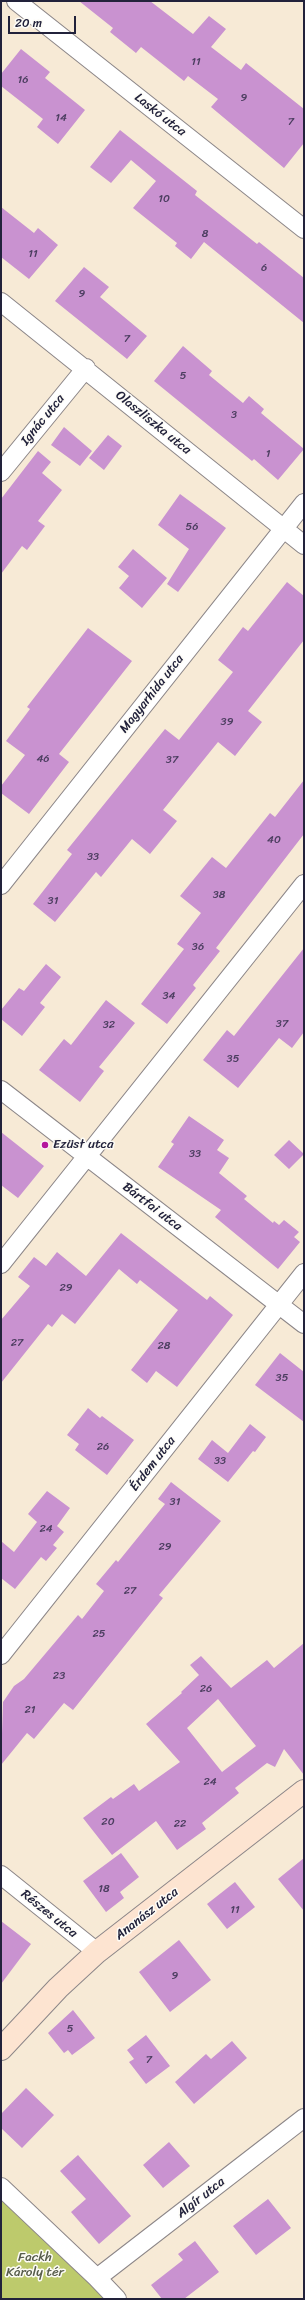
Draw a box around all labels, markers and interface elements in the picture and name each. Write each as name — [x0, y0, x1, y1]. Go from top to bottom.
scale bar — [10, 8, 78, 34]
text: 20 m — [15, 12, 42, 34]
house number: 11 — [191, 55, 201, 69]
house number: 16 — [18, 73, 28, 87]
street label: Laskó utca — [131, 90, 189, 140]
house number: 9 — [241, 91, 247, 105]
house number: 14 — [55, 111, 67, 125]
house number: 7 — [288, 115, 294, 129]
house number: 10 — [158, 192, 170, 206]
house number: 8 — [202, 227, 208, 241]
house number: 11 — [28, 247, 38, 261]
house number: 6 — [261, 261, 267, 275]
house number: 9 — [79, 287, 85, 301]
house number: 7 — [124, 332, 130, 346]
house number: 5 — [180, 369, 186, 383]
street label: Olaszliszka utca — [112, 388, 194, 458]
street label: Ignác utca — [18, 391, 68, 449]
house number: 3 — [231, 408, 237, 422]
house number: 1 — [266, 447, 270, 461]
house number: 56 — [186, 520, 198, 534]
street label: Magyarhida utca — [117, 652, 187, 736]
house number: 39 — [221, 715, 233, 729]
house number: 46 — [36, 752, 50, 766]
house number: 37 — [166, 753, 178, 767]
house number: 40 — [267, 833, 281, 847]
house number: 33 — [87, 850, 99, 864]
house number: 38 — [213, 888, 225, 902]
house number: 31 — [48, 894, 58, 908]
house number: 36 — [192, 940, 204, 954]
house number: 34 — [163, 989, 175, 1003]
house number: 37 — [276, 1017, 288, 1031]
house number: 32 — [103, 1018, 115, 1032]
house number: 35 — [227, 1052, 239, 1066]
place label: Ezüst utca — [53, 1137, 114, 1153]
marker: Ezüst utca — [40, 1140, 50, 1150]
house number: 33 — [189, 1147, 201, 1161]
street label: Bártfai utca — [119, 1180, 185, 1234]
house number: 29 — [59, 1281, 73, 1295]
house number: 27 — [11, 1336, 23, 1350]
house number: 28 — [158, 1339, 170, 1353]
house number: 35 — [276, 1371, 288, 1385]
street label: Érdem utca — [127, 1434, 179, 1494]
house number: 26 — [97, 1440, 109, 1454]
house number: 33 — [214, 1454, 226, 1468]
house number: 31 — [170, 1495, 180, 1509]
house number: 24 — [39, 1522, 53, 1536]
house number: 29 — [158, 1540, 172, 1554]
house number: 27 — [124, 1584, 136, 1598]
house number: 25 — [92, 1627, 106, 1641]
house number: 23 — [53, 1669, 65, 1683]
house number: 26 — [200, 1682, 212, 1696]
house number: 21 — [24, 1703, 36, 1717]
house number: 24 — [203, 1775, 217, 1789]
house number: 20 — [101, 1815, 115, 1829]
house number: 22 — [174, 1817, 186, 1831]
house number: 18 — [98, 1882, 110, 1896]
street label: Ananász utca — [112, 1884, 182, 1944]
street label: Részes utca — [18, 1887, 80, 1941]
house number: 11 — [230, 1903, 240, 1917]
house number: 9 — [172, 1969, 178, 1983]
house number: 5 — [67, 2022, 73, 2036]
house number: 7 — [146, 2053, 152, 2067]
street label: Algír utca — [174, 2174, 228, 2222]
park label: Fackh Károly tér — [6, 2250, 64, 2281]

